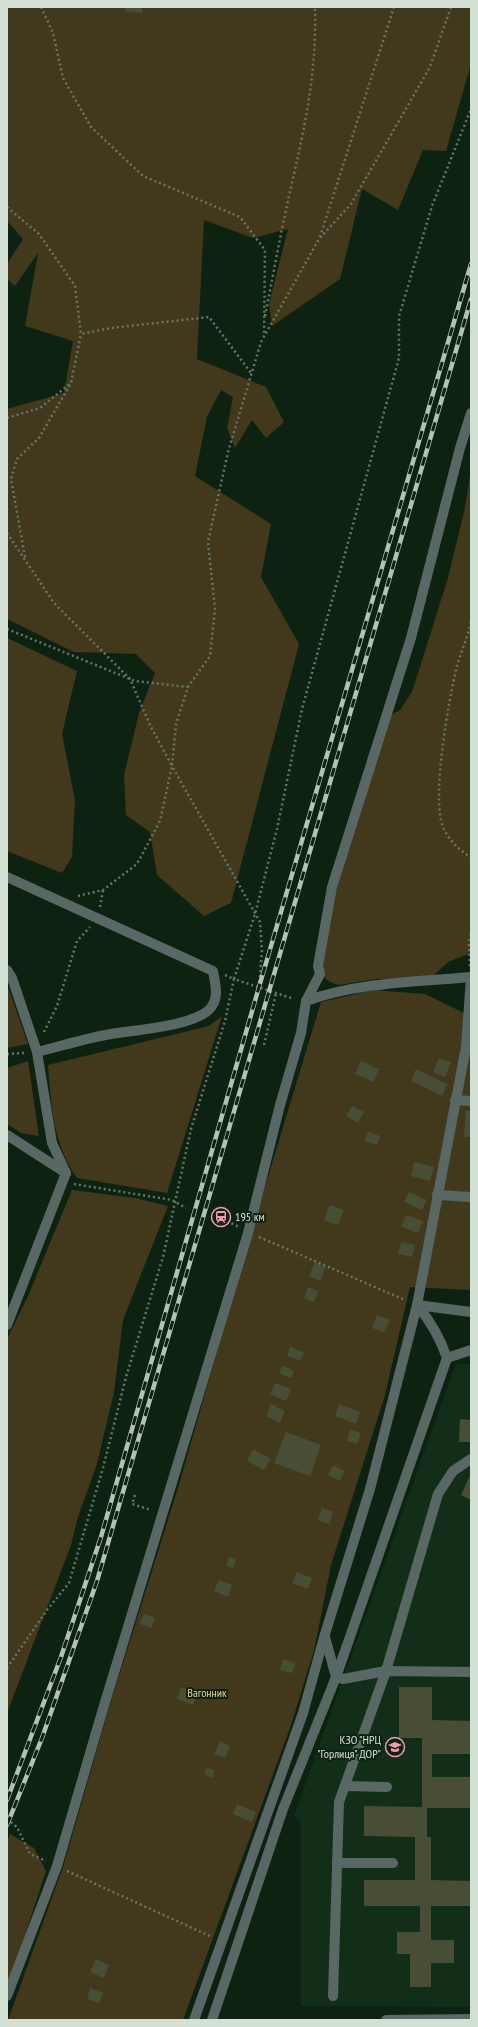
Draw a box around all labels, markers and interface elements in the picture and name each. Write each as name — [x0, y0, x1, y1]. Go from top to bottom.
station icon: 195 км — [210, 1206, 232, 1228]
place label: 195 км — [235, 1209, 265, 1224]
park label: Вагонник — [187, 1685, 227, 1700]
place label: КЗО "НРЦ "Горлиця" ДОР" — [317, 1732, 381, 1761]
school or university icon: КЗО "НРЦ "Горлиця" ДОР" — [384, 1736, 406, 1758]

